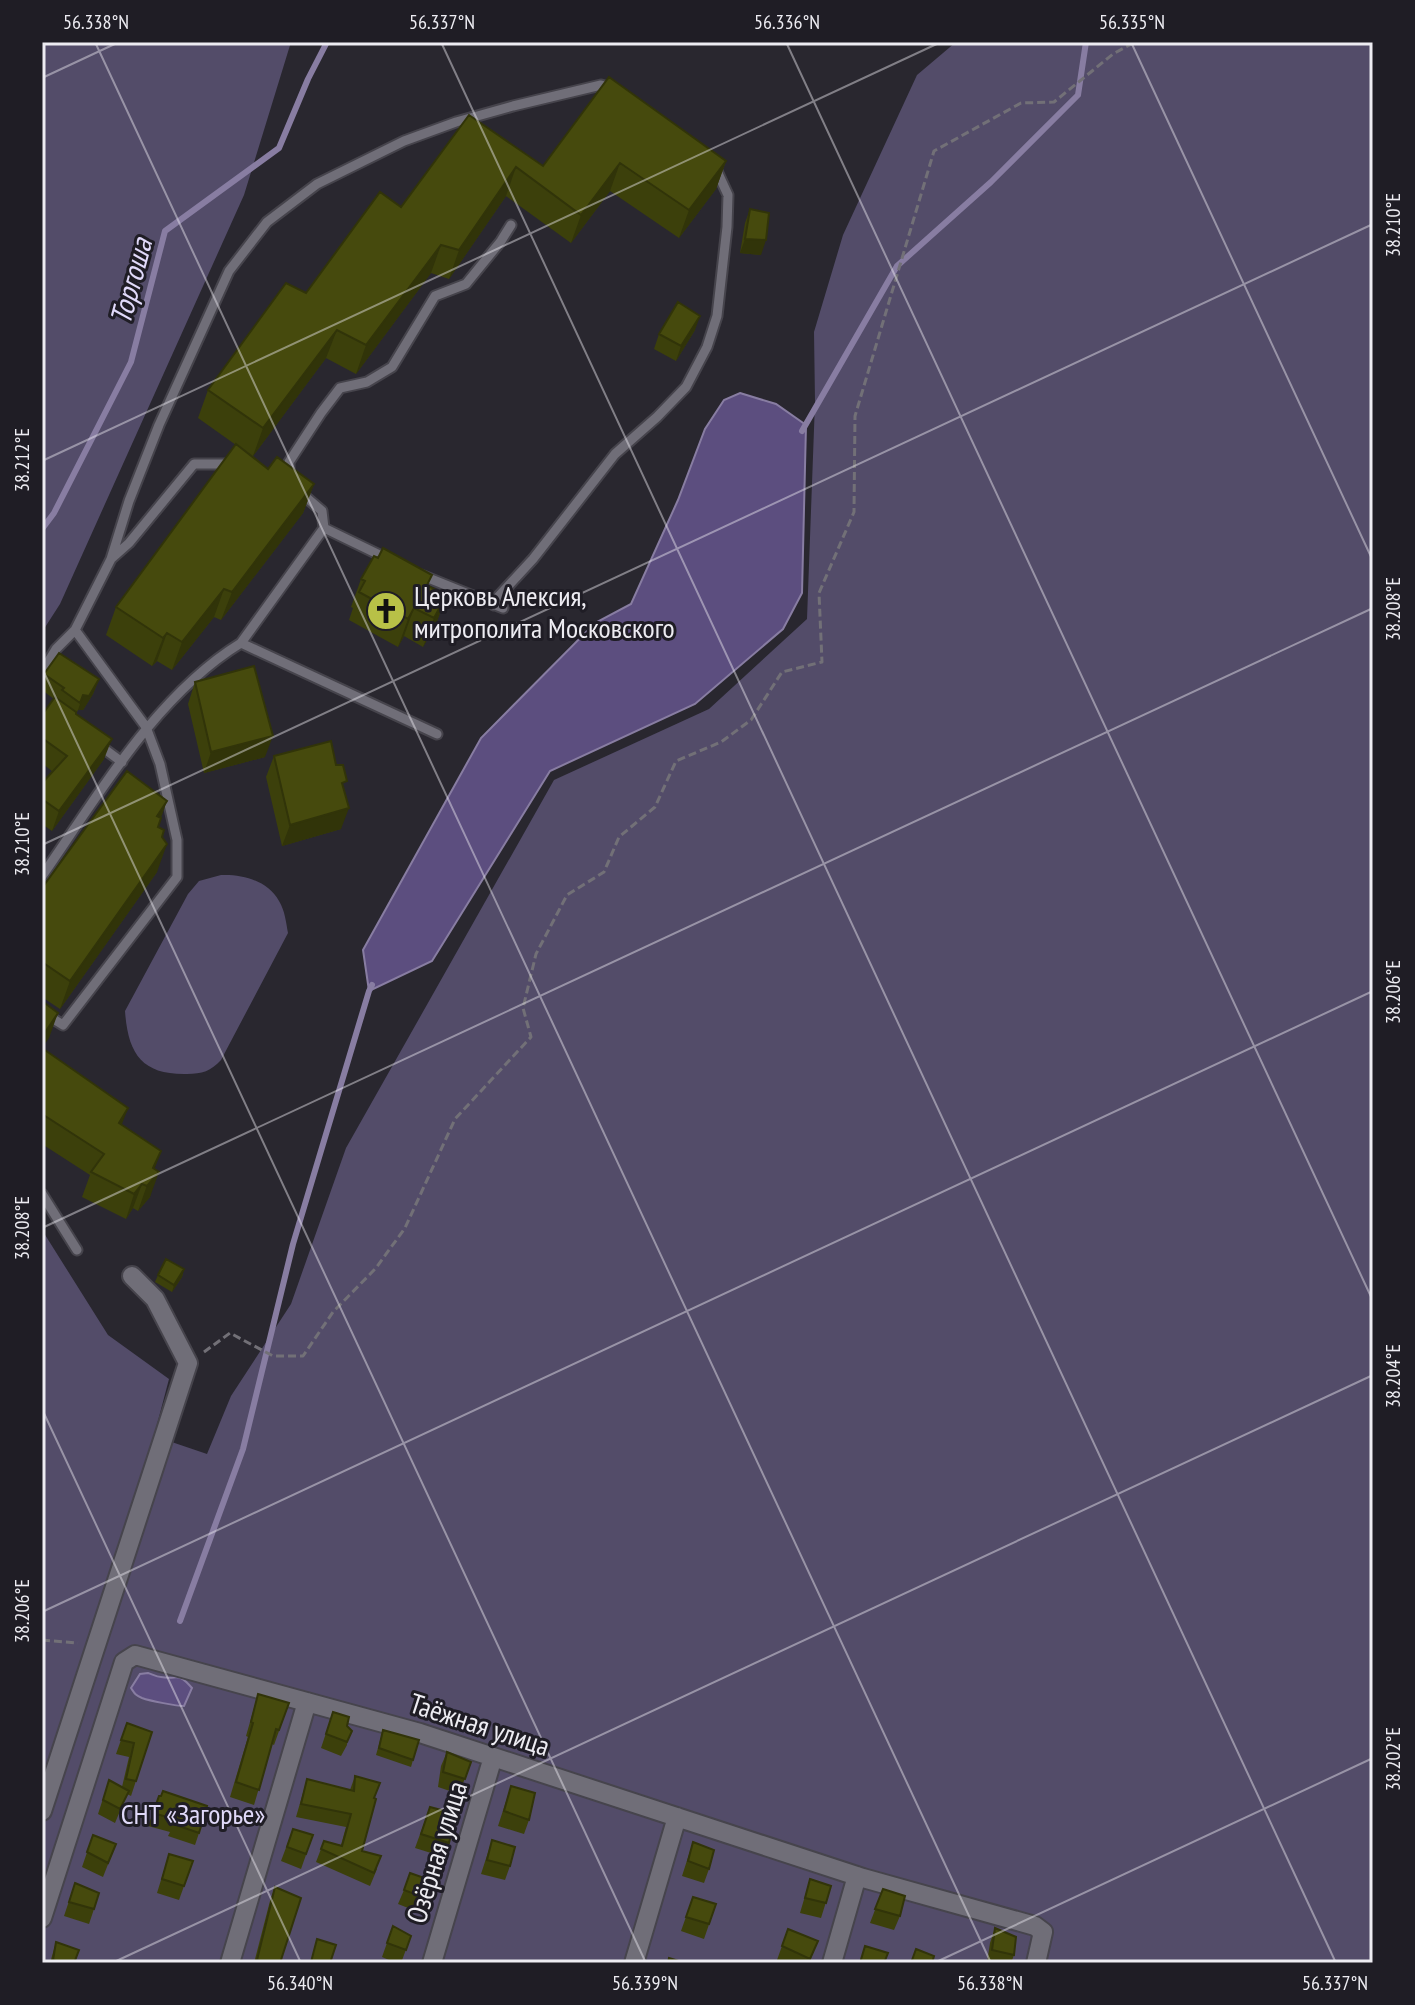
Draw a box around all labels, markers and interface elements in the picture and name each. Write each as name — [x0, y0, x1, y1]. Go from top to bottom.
text: 56.338°N — [63, 9, 129, 35]
text: 56.337°N — [409, 9, 475, 35]
text: 56.336°N — [754, 9, 820, 35]
text: 56.335°N — [1099, 9, 1165, 35]
text: 38.210°E — [1380, 193, 1406, 257]
water label: Торгоша — [100, 232, 161, 328]
text: 38.212°E — [9, 428, 35, 492]
place label: Церковь Алексия, митрополита Московского — [414, 577, 675, 646]
text: 38.208°E — [1380, 577, 1406, 641]
church icon: Церковь Алексия, митрополита Московского — [365, 590, 407, 632]
text: 38.210°E — [9, 812, 35, 876]
text: 38.206°E — [1380, 960, 1406, 1024]
text: 38.208°E — [9, 1196, 35, 1260]
text: 38.204°E — [1380, 1344, 1406, 1408]
text: 38.206°E — [9, 1579, 35, 1643]
street label: Таёжная улица — [405, 1684, 555, 1764]
text: 38.202°E — [1380, 1727, 1406, 1791]
street label: Озёрная улица — [397, 1777, 475, 1927]
park label: СНТ «Загорье» — [121, 1795, 265, 1832]
text: 56.340°N — [267, 1970, 333, 1996]
text: 56.339°N — [612, 1970, 678, 1996]
text: 56.338°N — [957, 1970, 1023, 1996]
text: 56.337°N — [1302, 1970, 1368, 1996]

